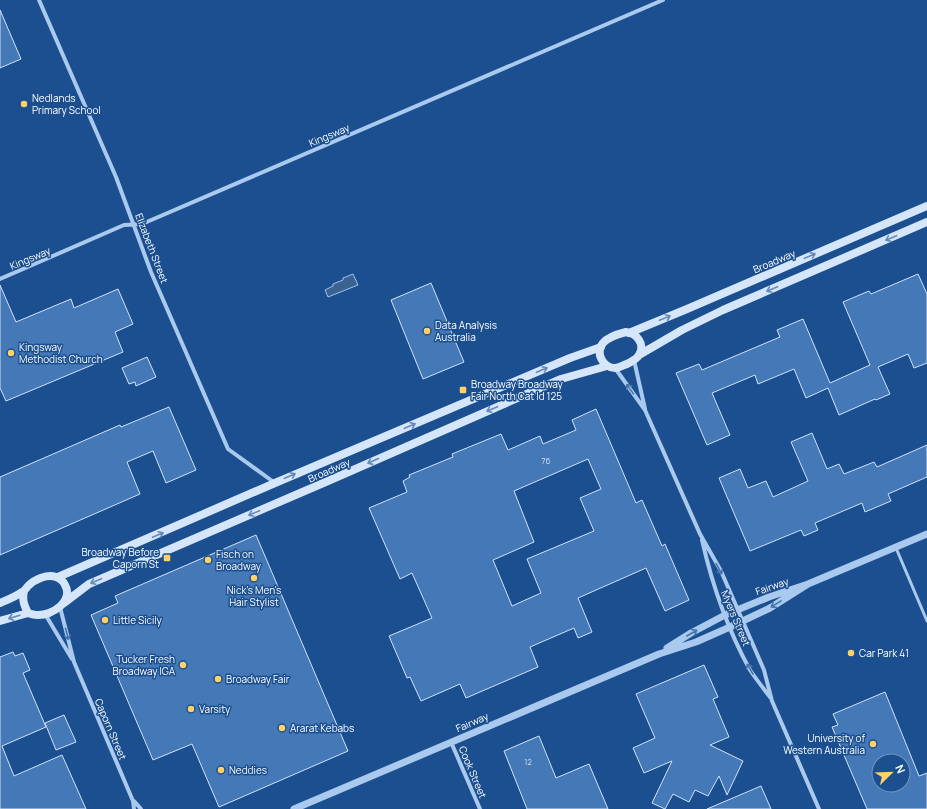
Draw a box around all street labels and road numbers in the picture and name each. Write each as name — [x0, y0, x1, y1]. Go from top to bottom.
street label: Kingsway — [306, 120, 352, 150]
street label: Elizabeth Street — [132, 211, 172, 285]
street label: Kingsway — [7, 243, 53, 273]
street label: Broadway — [751, 245, 798, 276]
street label: Broadway — [306, 454, 353, 486]
street label: Fairway — [754, 574, 791, 598]
street label: Myers Street — [718, 588, 754, 648]
street label: Caporn Street — [92, 696, 130, 762]
street label: Fairway — [454, 709, 491, 735]
street label: Cook Street — [456, 744, 490, 800]

